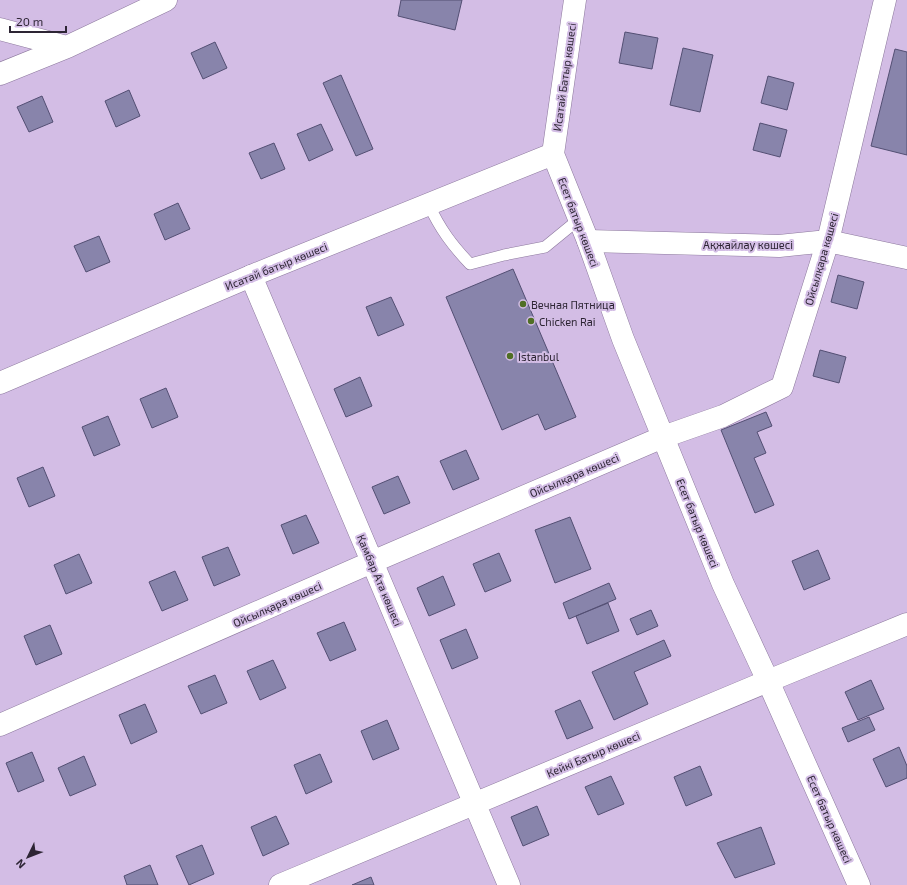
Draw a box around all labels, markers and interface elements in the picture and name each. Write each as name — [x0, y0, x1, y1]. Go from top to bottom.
scale bar — [10, 8, 66, 34]
text: 20 m — [16, 14, 43, 28]
street label: Исатай Батыр көшесі — [550, 22, 578, 132]
street label: Есет батыр көшесі — [556, 176, 602, 268]
street label: Ойсылқара көшесі — [802, 211, 840, 307]
street label: Ақжайлау көшесі — [703, 238, 793, 252]
street label: Исатай батыр көшесі — [223, 240, 329, 292]
place label: Вечная Пятница — [531, 298, 615, 311]
marker: Вечная Пятница — [518, 299, 528, 309]
place label: Chicken Rai — [539, 315, 596, 328]
marker: Chicken Rai — [526, 316, 536, 326]
place label: Istanbul — [518, 350, 560, 363]
marker: Istanbul — [505, 351, 515, 361]
street label: Ойсылқара көшесі — [527, 450, 621, 500]
street label: Есет батыр көшесі — [674, 477, 722, 569]
street label: Қамбар Ата көшесі — [355, 532, 405, 628]
street label: Ойсылқара көшесі — [231, 579, 323, 629]
street label: Кейкі Батыр көшесі — [544, 728, 642, 780]
street label: Есет батыр көшесі — [805, 773, 855, 865]
north arrow — [8, 837, 48, 877]
text: N — [13, 857, 28, 872]

